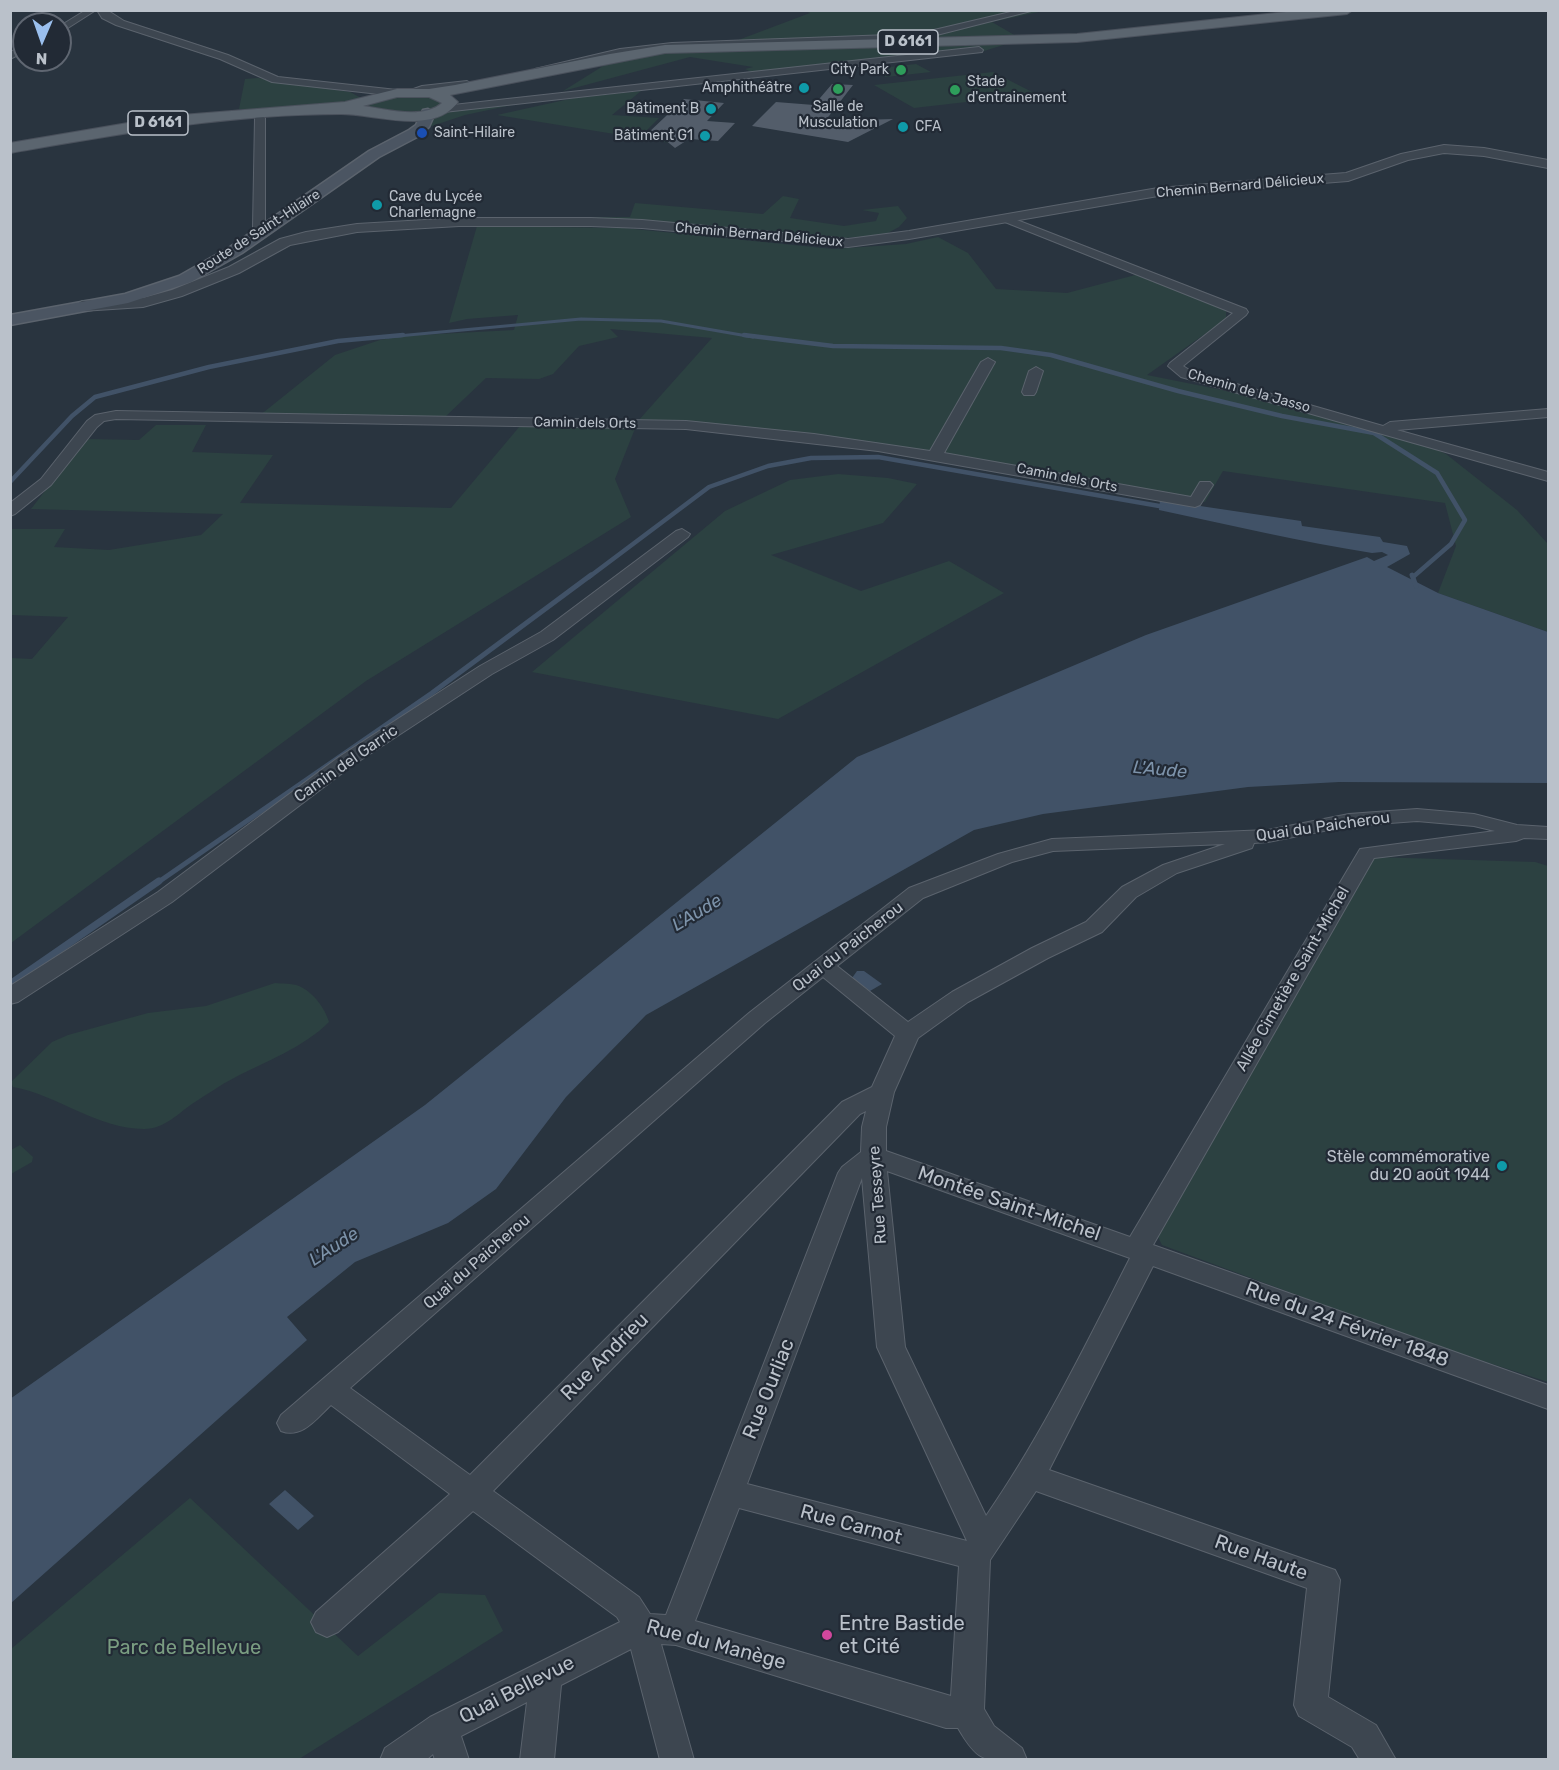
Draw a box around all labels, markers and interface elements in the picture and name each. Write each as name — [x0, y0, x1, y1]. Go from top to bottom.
north arrow — [12, 12, 72, 72]
road number: D 6161 — [878, 30, 938, 54]
text: N — [35, 49, 48, 68]
place label: City Park — [831, 62, 889, 78]
marker: City Park — [894, 63, 908, 77]
place label: Stade d'entrainement — [967, 74, 1066, 106]
place label: Amphithéâtre — [702, 80, 792, 96]
marker: Amphithéâtre — [797, 81, 811, 95]
marker: Salle de Musculation — [831, 82, 845, 96]
marker: Stade d'entrainement — [948, 83, 962, 97]
place label: Salle de Musculation — [798, 99, 878, 132]
place label: Bâtiment B — [626, 101, 699, 117]
marker: Bâtiment B — [704, 102, 718, 116]
road number: D 6161 — [128, 111, 188, 135]
place label: CFA — [915, 119, 941, 135]
marker: CFA — [896, 120, 910, 134]
place label: Saint-Hilaire — [434, 125, 515, 141]
marker: Saint-Hilaire — [415, 126, 429, 140]
place label: Bâtiment G1 — [614, 128, 693, 144]
marker: Bâtiment G1 — [698, 129, 712, 143]
street label: Chemin Bernard Délicieux — [1155, 170, 1325, 202]
street label: Route de Saint-Hilaire — [194, 186, 324, 278]
place label: Cave du Lycée Charlemagne — [389, 189, 482, 222]
marker: Cave du Lycée Charlemagne — [370, 198, 384, 212]
street label: Chemin Bernard Délicieux — [674, 219, 844, 251]
street label: Chemin de la Jasso — [1186, 365, 1312, 417]
street label: Camin dels Orts — [534, 414, 636, 432]
street label: Camin dels Orts — [1015, 460, 1119, 496]
street label: Camin del Garric — [290, 721, 402, 807]
water label: L'Aude — [1132, 757, 1188, 783]
street label: Quai du Paicherou — [1255, 808, 1391, 846]
street label: Allée Cimetière Saint-Michel — [1232, 883, 1354, 1075]
water label: L'Aude — [668, 890, 726, 936]
street label: Quai du Paicherou — [789, 898, 907, 996]
street label: Rue Tesseyre — [865, 1145, 891, 1245]
place label: Stèle commémorative du 20 août 1944 — [1327, 1147, 1490, 1185]
marker: Stèle commémorative du 20 août 1944 — [1495, 1159, 1509, 1173]
street label: Montée Saint-Michel — [914, 1161, 1104, 1247]
street label: Quai du Paicherou — [420, 1210, 534, 1314]
water label: L'Aude — [305, 1223, 363, 1271]
street label: Rue du 24 Février 1848 — [1242, 1277, 1452, 1373]
street label: Rue Andrieu — [556, 1308, 654, 1406]
street label: Rue Ourliac — [738, 1335, 800, 1443]
street label: Rue Carnot — [797, 1500, 905, 1550]
street label: Rue Haute — [1211, 1530, 1311, 1586]
place label: Entre Bastide et Cité — [839, 1612, 965, 1659]
street label: Rue du Manège — [644, 1615, 788, 1675]
marker: Entre Bastide et Cité — [820, 1628, 834, 1642]
park label: Parc de Bellevue — [107, 1636, 261, 1660]
street label: Quai Bellevue — [456, 1651, 578, 1729]

